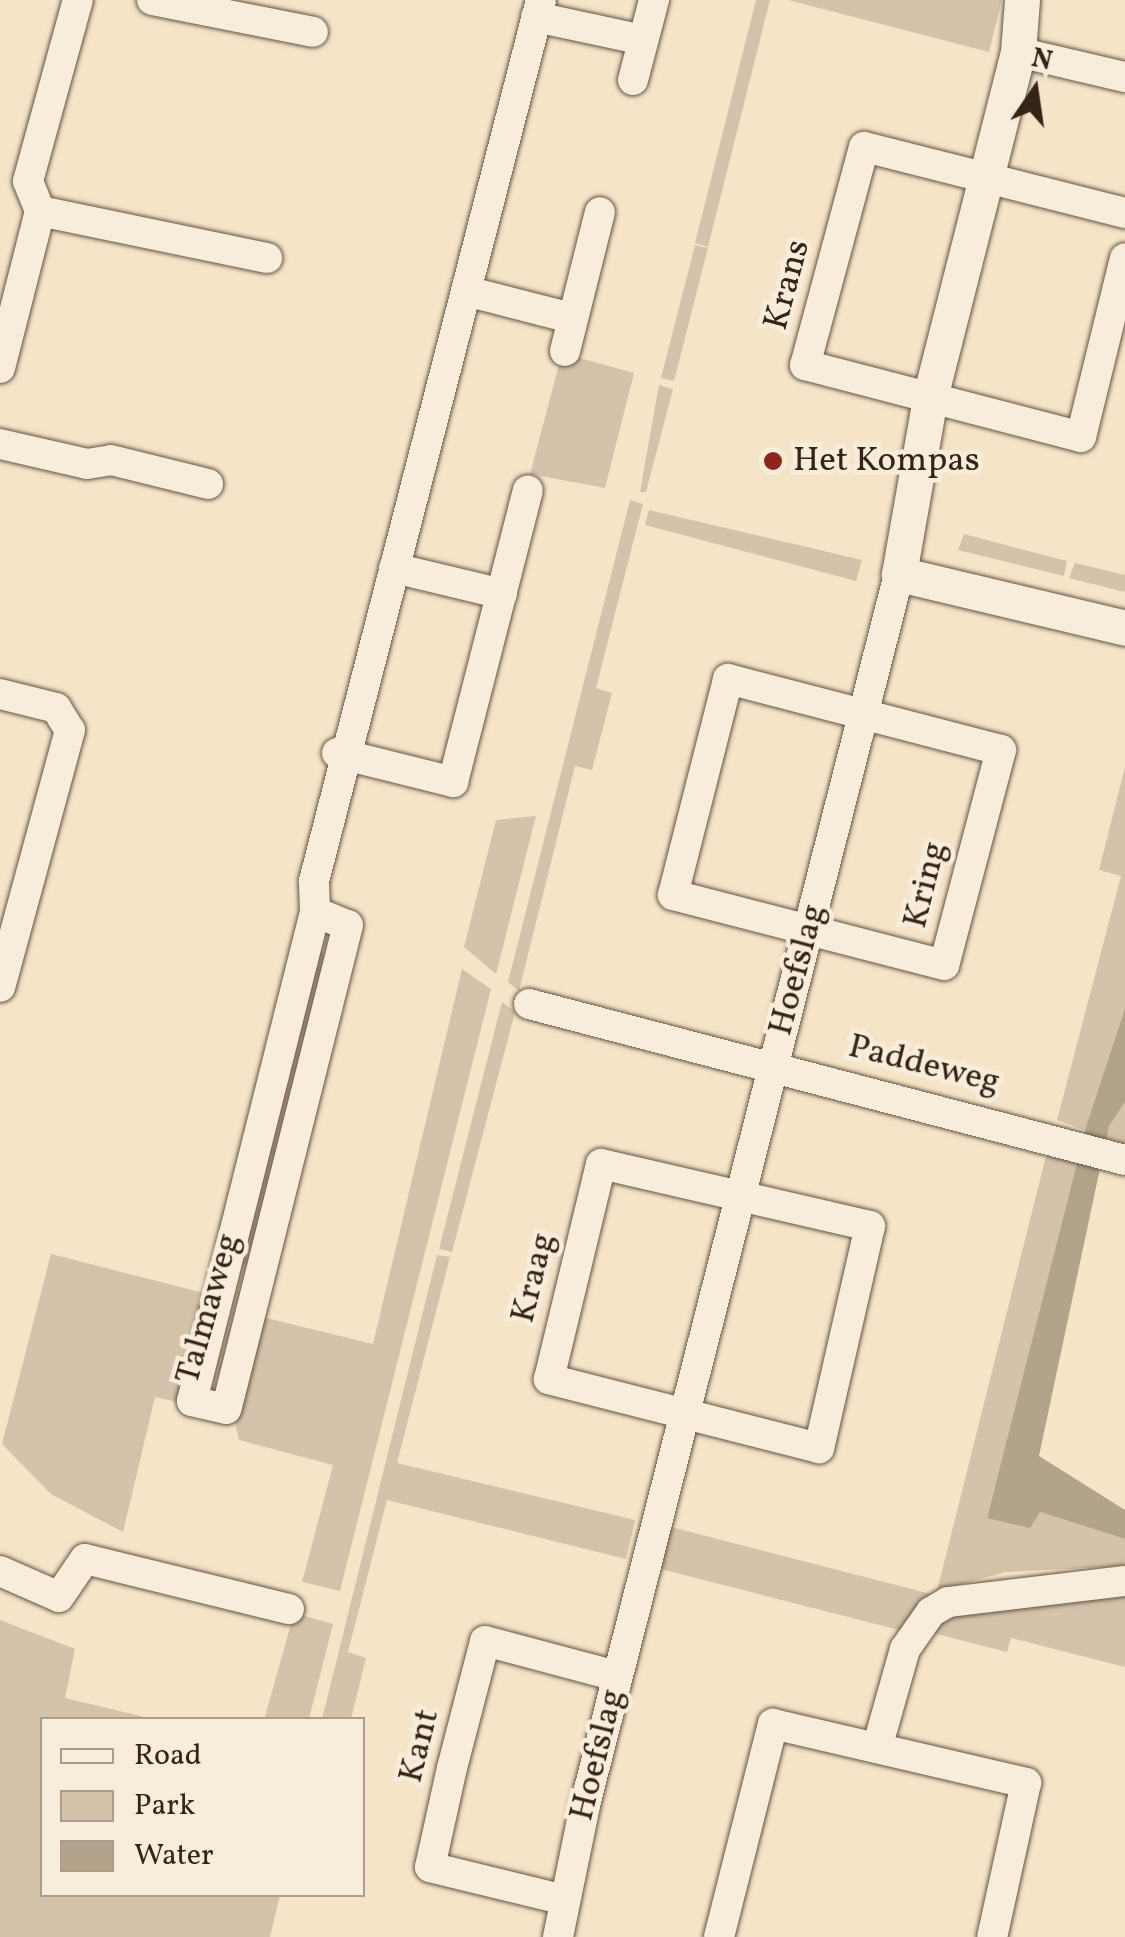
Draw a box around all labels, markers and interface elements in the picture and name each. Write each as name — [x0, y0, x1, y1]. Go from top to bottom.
text: N — [1028, 39, 1056, 82]
north arrow — [985, 40, 1085, 140]
street label: Krans — [756, 235, 820, 335]
place label: Het Kompas — [793, 440, 980, 482]
marker: Het Kompas — [762, 450, 784, 472]
street label: Kring — [895, 837, 957, 933]
street label: Hoefslag — [760, 900, 836, 1040]
street label: Paddeweg — [844, 1026, 1004, 1104]
street label: Talmaweg — [167, 1229, 251, 1389]
street label: Kraag — [503, 1229, 565, 1327]
street label: Hoefslag — [561, 1685, 635, 1825]
street label: Kant — [391, 1705, 449, 1787]
legend — [40, 1717, 365, 1897]
text: Road — [134, 1735, 202, 1777]
text: Park — [134, 1785, 195, 1827]
text: Water — [134, 1835, 214, 1877]

